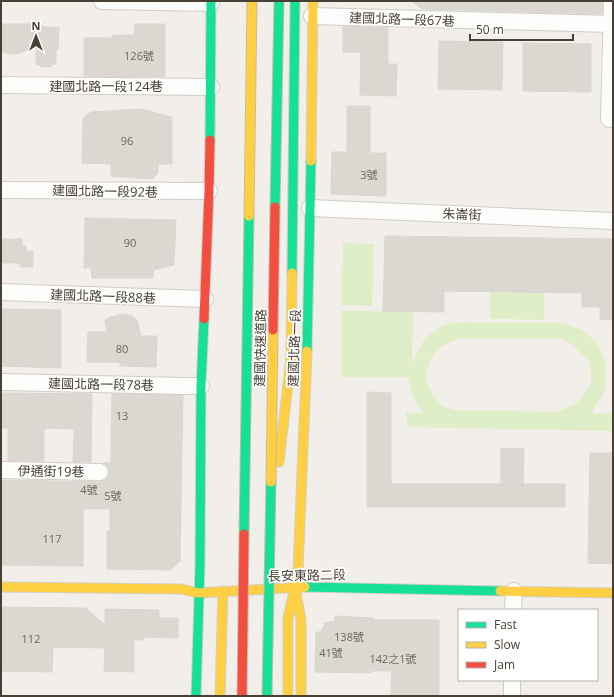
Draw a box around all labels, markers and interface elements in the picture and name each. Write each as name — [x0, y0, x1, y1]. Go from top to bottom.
street label: 建國北路一段67巷 — [349, 8, 455, 30]
north arrow — [16, 16, 56, 56]
scale bar — [470, 16, 573, 42]
text: N — [32, 18, 40, 33]
text: 50 m — [476, 21, 504, 38]
house number: 126號 — [124, 48, 154, 63]
street label: 建國北路一段124巷 — [49, 77, 163, 95]
house number: 96 — [121, 133, 133, 148]
house number: 3號 — [360, 167, 378, 182]
street label: 建國北路一段92巷 — [52, 181, 158, 201]
street label: 朱崙街 — [442, 204, 482, 224]
house number: 90 — [124, 235, 136, 250]
street label: 建國北路一段88巷 — [50, 285, 156, 307]
street label: 建國快速道路 — [250, 309, 270, 387]
street label: 建國北路一段 — [284, 309, 304, 387]
house number: 80 — [116, 341, 128, 356]
street label: 建國北路一段78巷 — [48, 374, 154, 394]
house number: 13 — [116, 408, 128, 423]
street label: 伊通街19巷 — [17, 461, 85, 481]
house number: 4號 — [80, 482, 98, 497]
house number: 5號 — [104, 488, 122, 503]
house number: 117 — [43, 531, 61, 546]
street label: 長安東路二段 — [268, 565, 346, 585]
legend — [458, 609, 598, 681]
text: Fast — [494, 616, 517, 633]
house number: 138號 — [334, 629, 364, 644]
house number: 112 — [22, 631, 40, 646]
text: Slow — [494, 636, 521, 653]
house number: 41號 — [319, 645, 343, 660]
house number: 142之1號 — [369, 651, 417, 666]
text: Jam — [493, 656, 515, 673]

